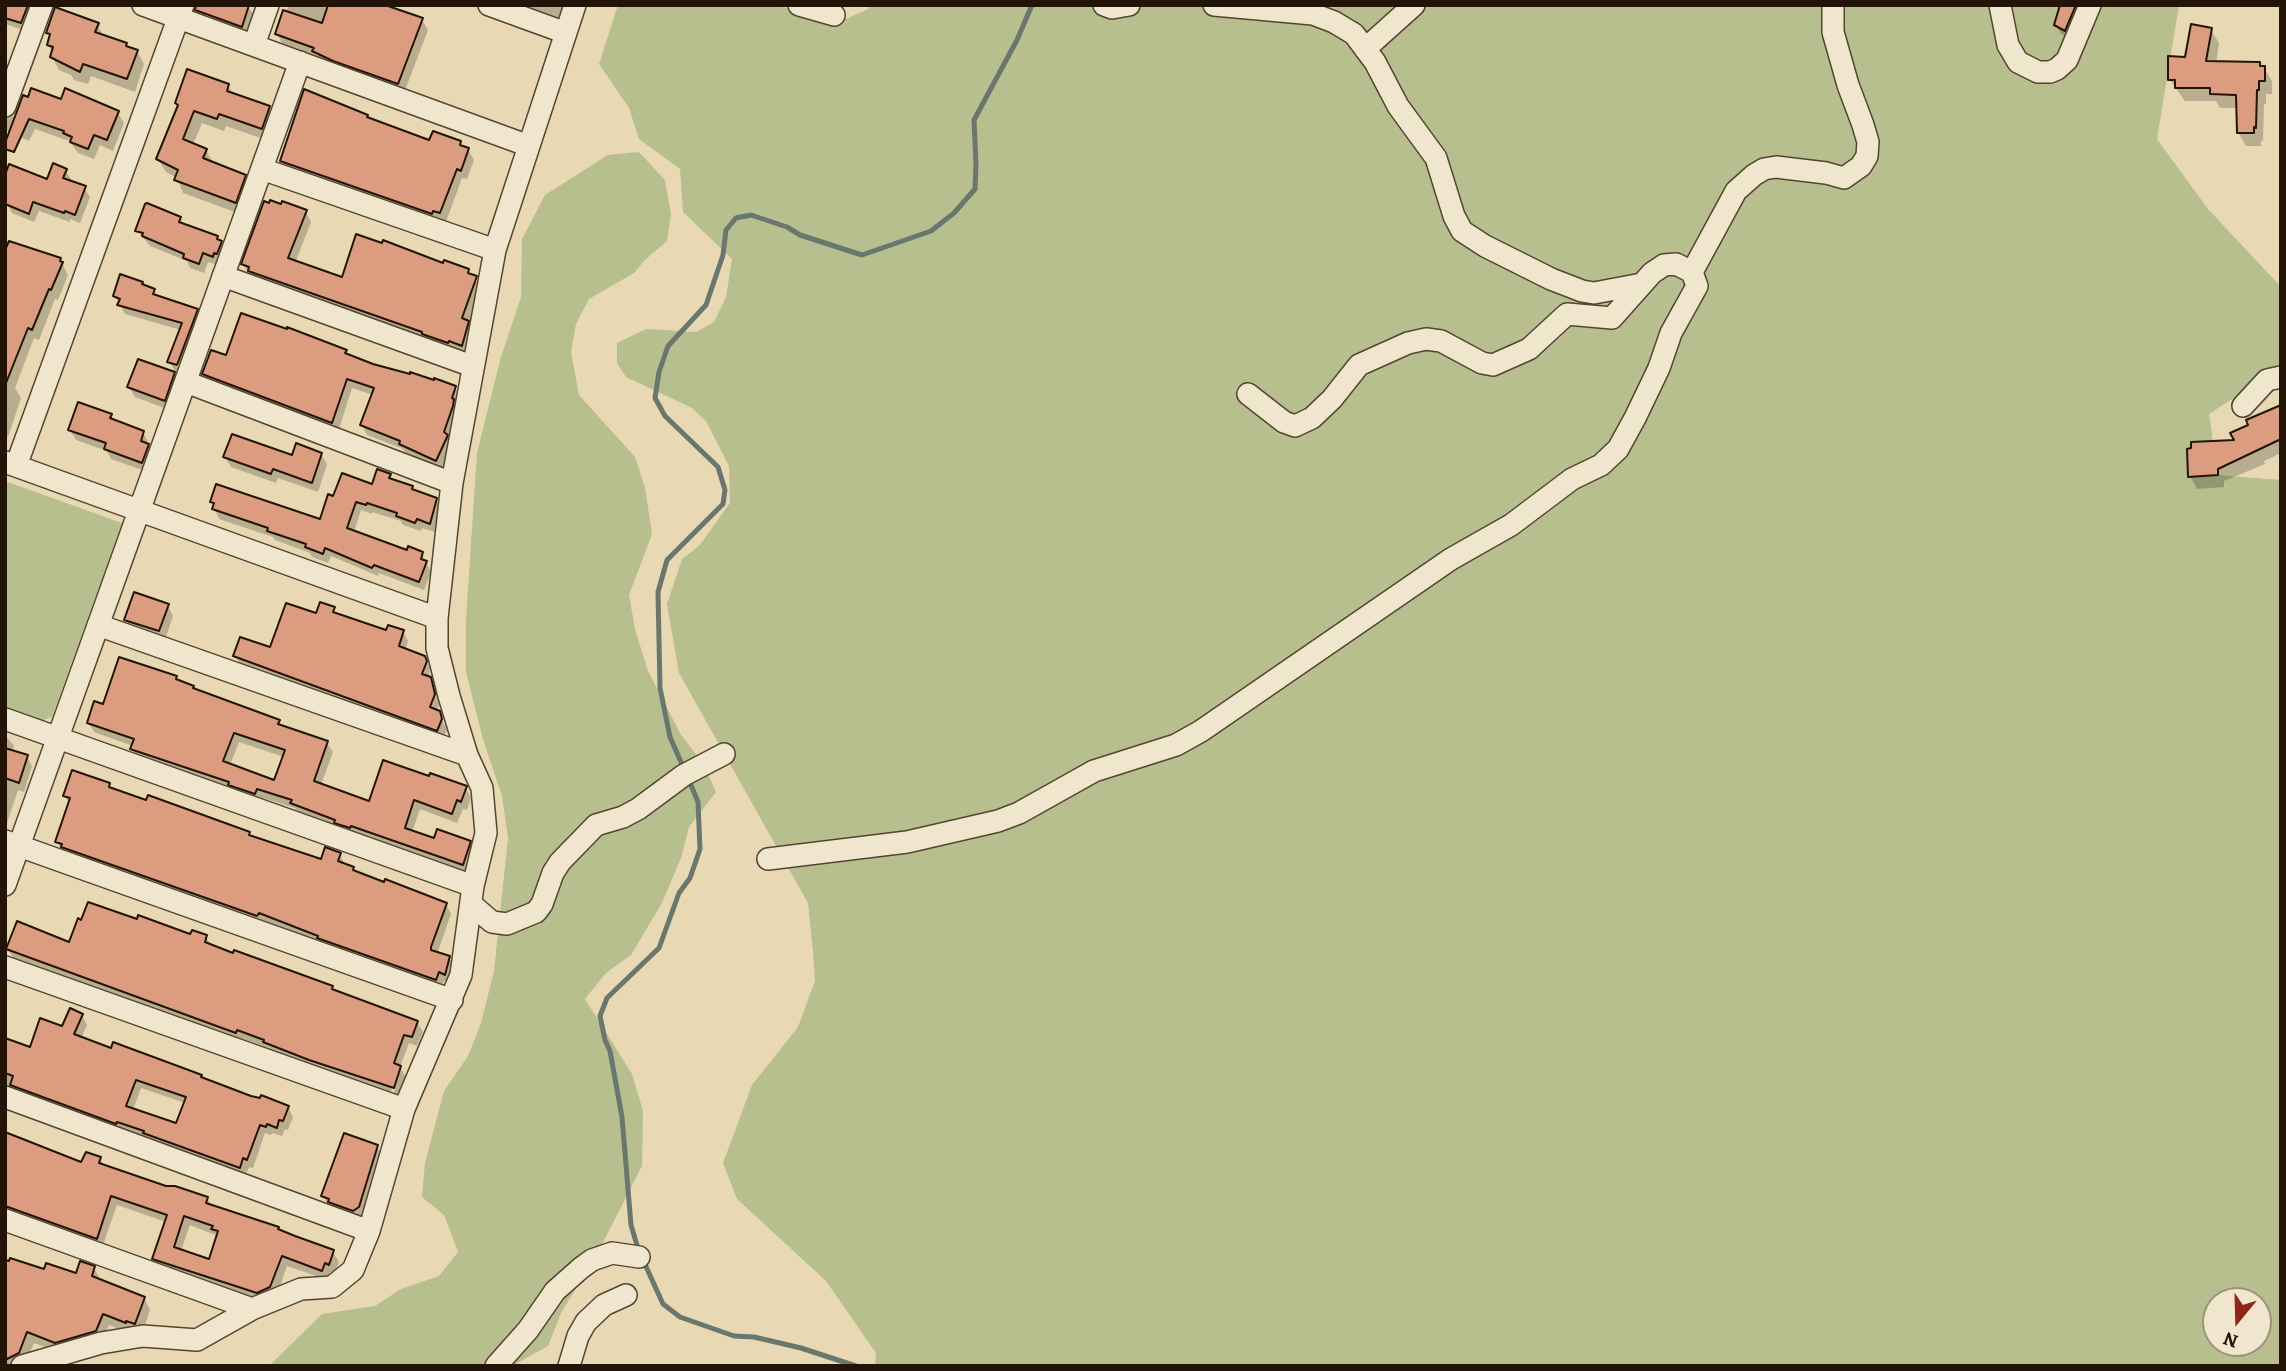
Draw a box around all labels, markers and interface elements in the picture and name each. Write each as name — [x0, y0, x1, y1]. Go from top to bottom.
north arrow — [2202, 1287, 2272, 1357]
text: N — [2220, 1325, 2242, 1355]

